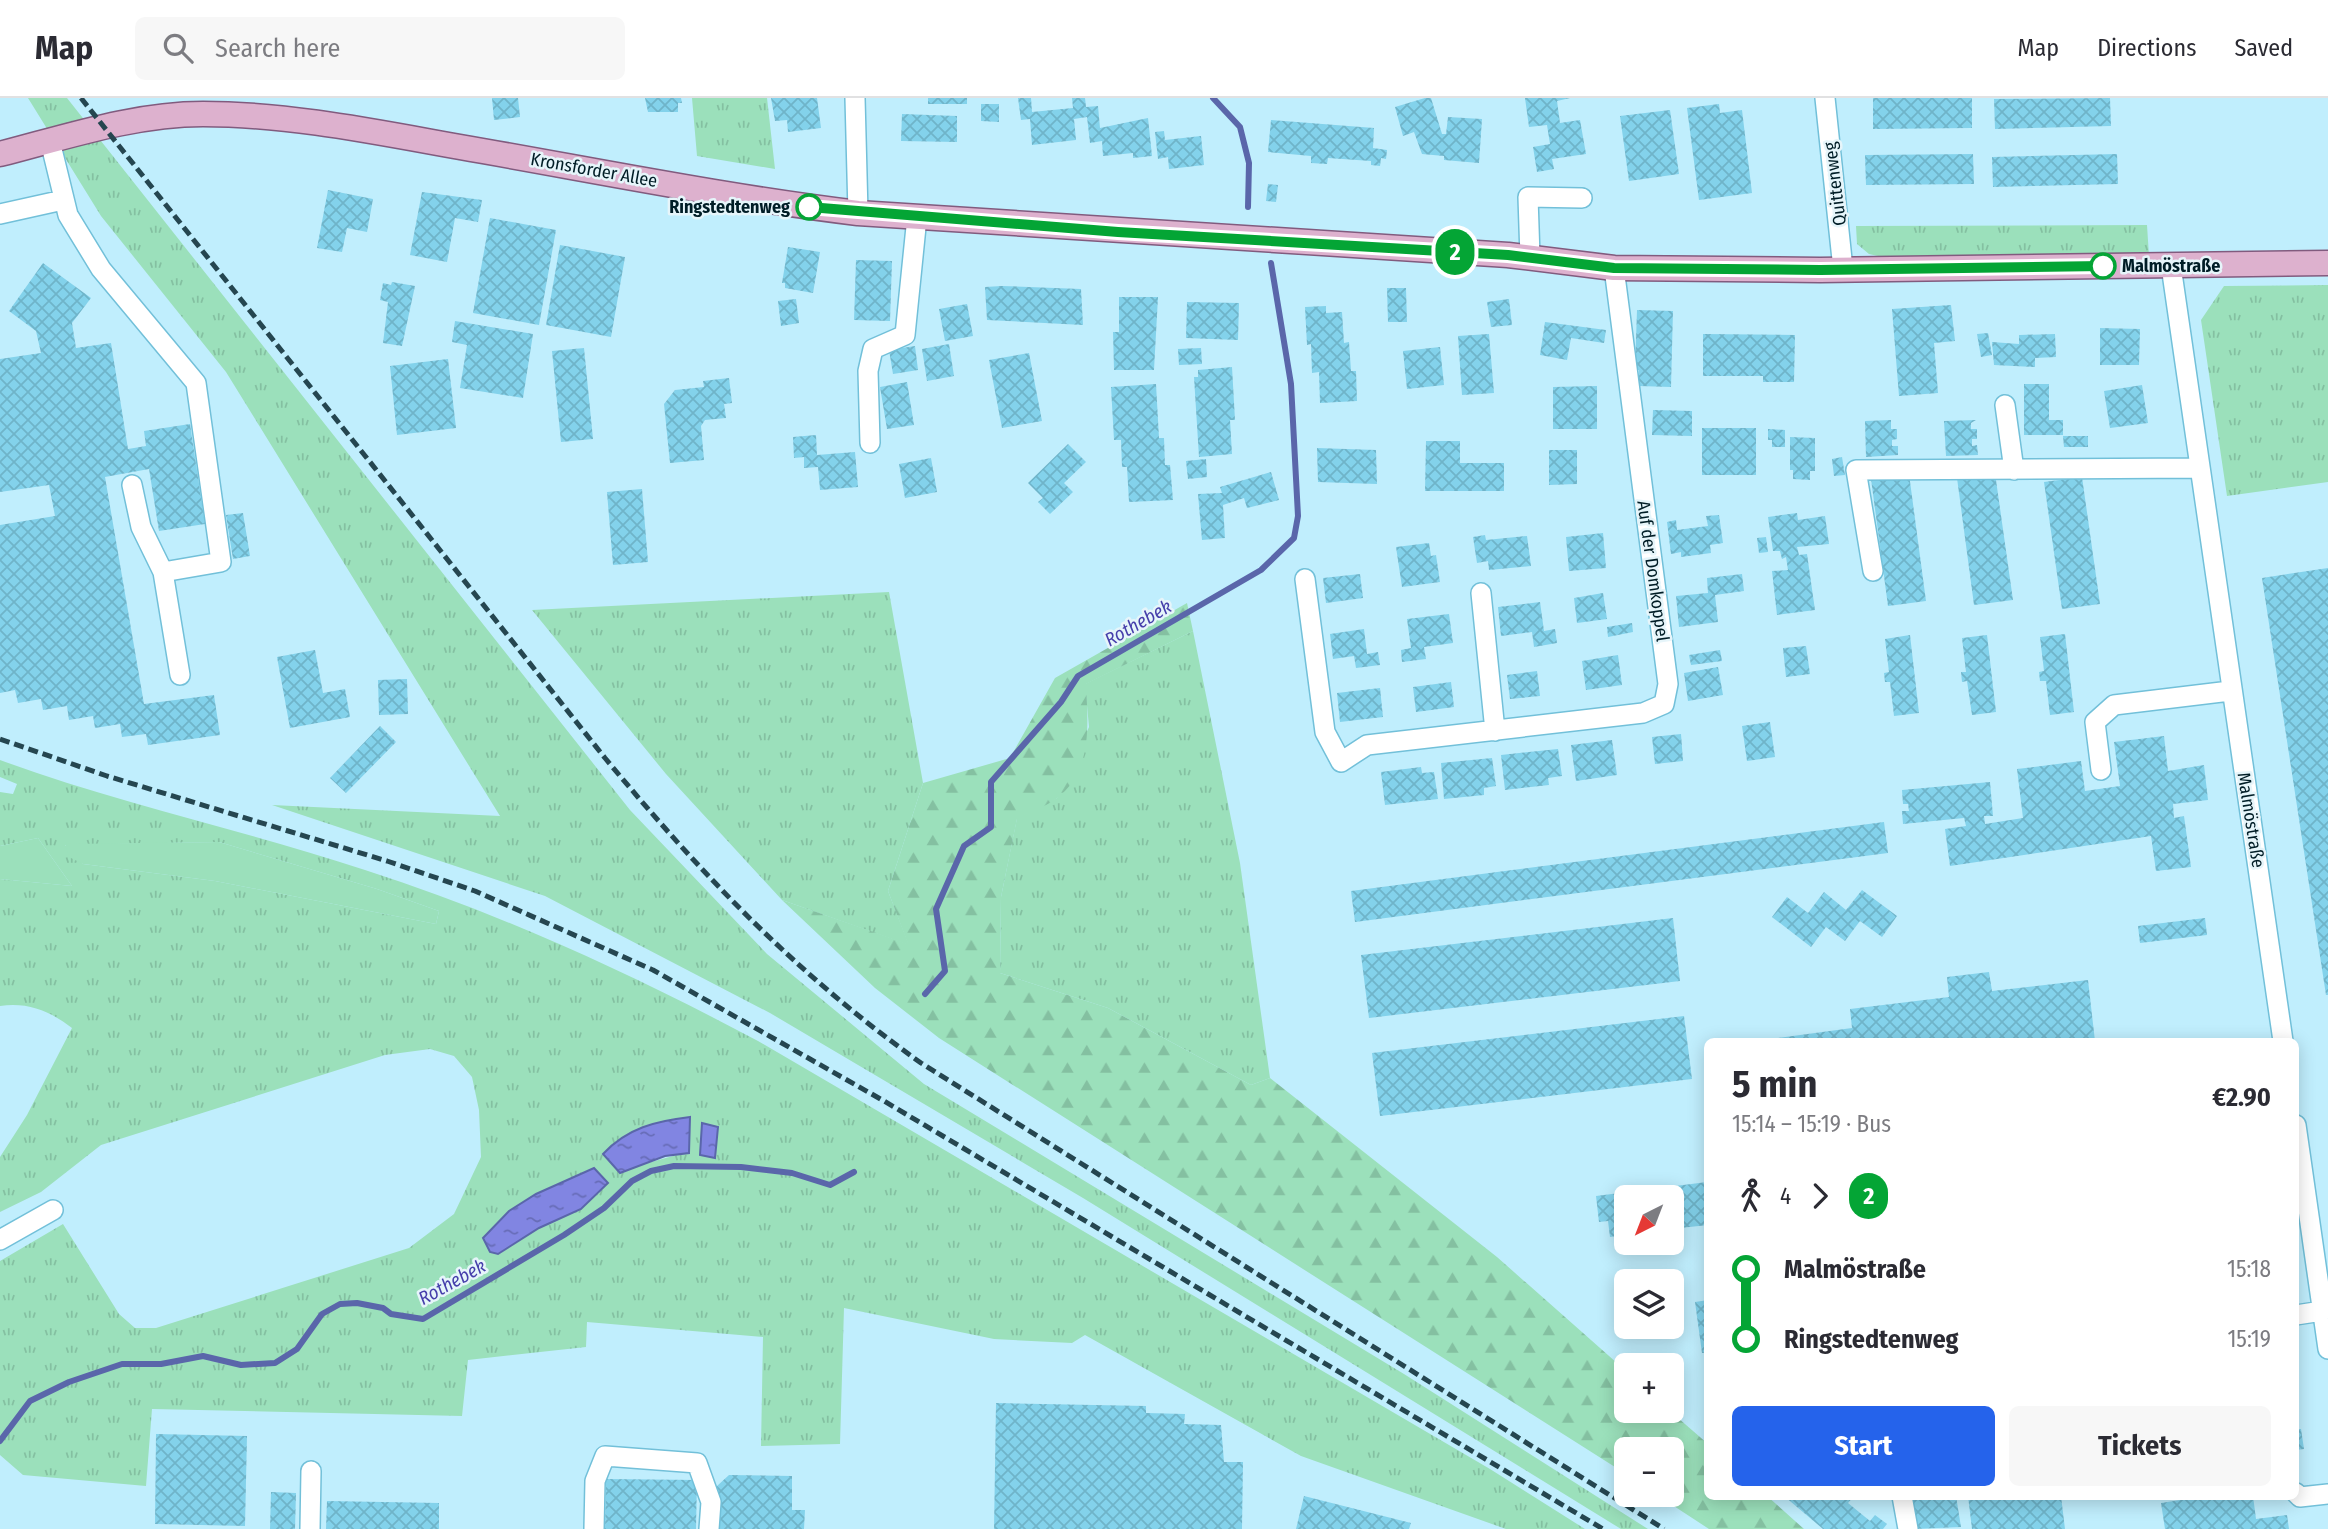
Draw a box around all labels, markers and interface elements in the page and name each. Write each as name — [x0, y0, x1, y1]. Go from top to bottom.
search box — [135, 17, 625, 80]
text: Map — [35, 28, 93, 68]
icon: search — [159, 29, 197, 67]
text: Search here — [215, 33, 340, 64]
text: Map — [2018, 34, 2059, 62]
text: Directions — [2097, 34, 2196, 62]
text: Saved — [2234, 34, 2293, 62]
street label: Quittenweg — [1819, 140, 1851, 227]
street label: Kronsforder Allee — [529, 148, 659, 192]
marker: Ringstedtenweg — [796, 194, 822, 220]
place label: Ringstedtenweg — [669, 196, 790, 218]
line badge: 2 — [1432, 229, 1478, 275]
text: 2 — [1449, 238, 1461, 266]
marker: Malmöstraße — [2090, 253, 2116, 279]
place label: Malmöstraße — [2122, 255, 2220, 277]
street label: Auf der Domkoppel — [1632, 499, 1674, 643]
water label: Rothebek — [1100, 595, 1176, 651]
street label: Malmöstraße — [2233, 771, 2269, 869]
text: 5 min — [1732, 1061, 1817, 1107]
text: €2.90 — [2212, 1082, 2271, 1113]
text: 15:14 – 15:19 · Bus — [1732, 1110, 1891, 1138]
icon: walk — [1732, 1177, 1770, 1215]
icon: forward — [1801, 1177, 1839, 1215]
text: 4 — [1780, 1182, 1791, 1210]
text: 2 — [1863, 1182, 1874, 1210]
north arrow — [1614, 1185, 1684, 1255]
map controls — [1614, 1185, 1684, 1507]
water label: Rothebek — [414, 1254, 490, 1310]
text: Malmöstraße — [1784, 1254, 1926, 1285]
text: 15:18 — [2227, 1255, 2271, 1283]
button: layers — [1614, 1269, 1684, 1339]
text: Ringstedtenweg — [1784, 1324, 1959, 1355]
text: 15:19 — [2227, 1325, 2271, 1353]
button: + — [1614, 1353, 1684, 1423]
button: Start — [1732, 1406, 1995, 1486]
button: Tickets — [2009, 1406, 2271, 1486]
button: − — [1614, 1437, 1684, 1507]

